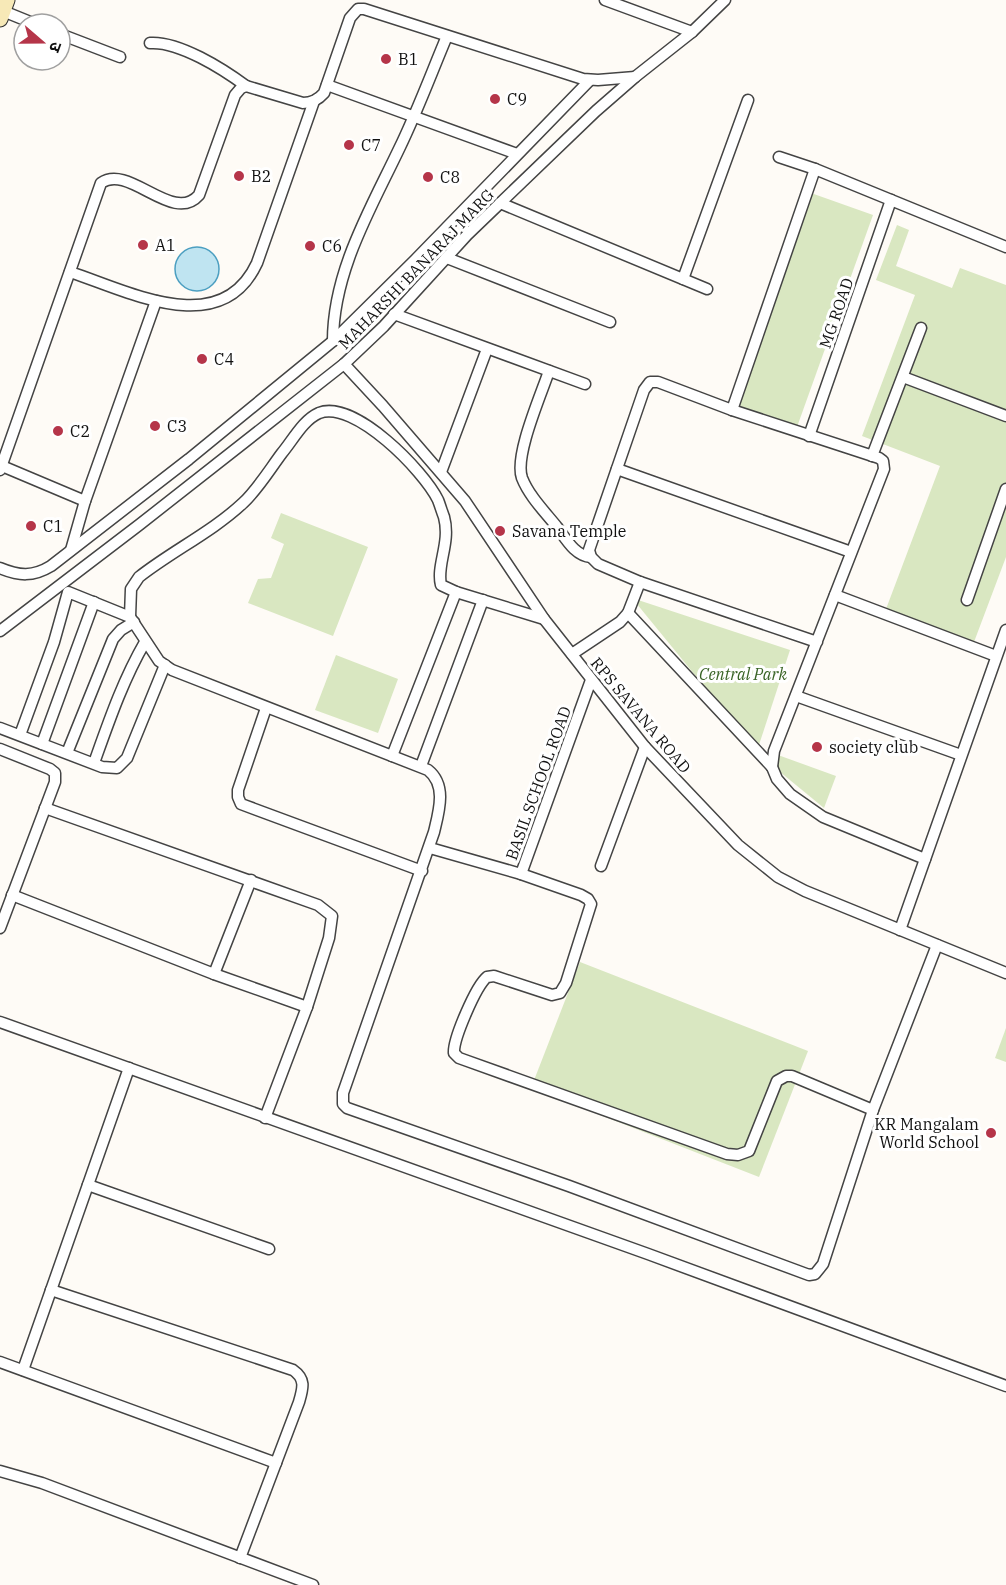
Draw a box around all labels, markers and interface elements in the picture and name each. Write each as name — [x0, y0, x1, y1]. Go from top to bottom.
north arrow — [12, 12, 72, 72]
text: उ — [45, 39, 67, 56]
place label: B1 — [398, 49, 418, 69]
marker: B1 — [379, 52, 393, 66]
place label: C9 — [507, 89, 527, 109]
marker: C9 — [488, 92, 502, 106]
place label: C7 — [361, 135, 381, 155]
marker: C7 — [342, 138, 356, 152]
place label: B2 — [251, 166, 271, 186]
place label: C8 — [440, 167, 460, 187]
marker: B2 — [232, 169, 246, 183]
marker: C8 — [421, 170, 435, 184]
street label: MAHARSHI BANARAJ MARG — [334, 185, 498, 353]
place label: A1 — [155, 235, 176, 255]
place label: C6 — [322, 236, 342, 256]
marker: A1 — [136, 238, 150, 252]
marker: C6 — [303, 239, 317, 253]
street label: MG ROAD — [815, 275, 857, 351]
place label: C4 — [214, 349, 234, 369]
marker: C4 — [195, 352, 209, 366]
place label: C3 — [167, 416, 187, 436]
marker: C3 — [148, 419, 162, 433]
place label: C2 — [70, 421, 90, 441]
marker: C2 — [51, 424, 65, 438]
place label: C1 — [43, 516, 63, 536]
marker: C1 — [24, 519, 38, 533]
place label: Savana Temple — [512, 521, 626, 541]
marker: Savana Temple — [493, 524, 507, 538]
street label: RPS SAVANA ROAD — [587, 653, 695, 777]
park label: Central Park — [699, 664, 787, 684]
street label: BASIL SCHOOL ROAD — [501, 703, 575, 863]
place label: society club — [829, 737, 918, 757]
marker: society club — [810, 740, 824, 754]
place label: KR Mangalam World School — [874, 1114, 979, 1152]
marker: KR Mangalam World School — [984, 1126, 998, 1140]

